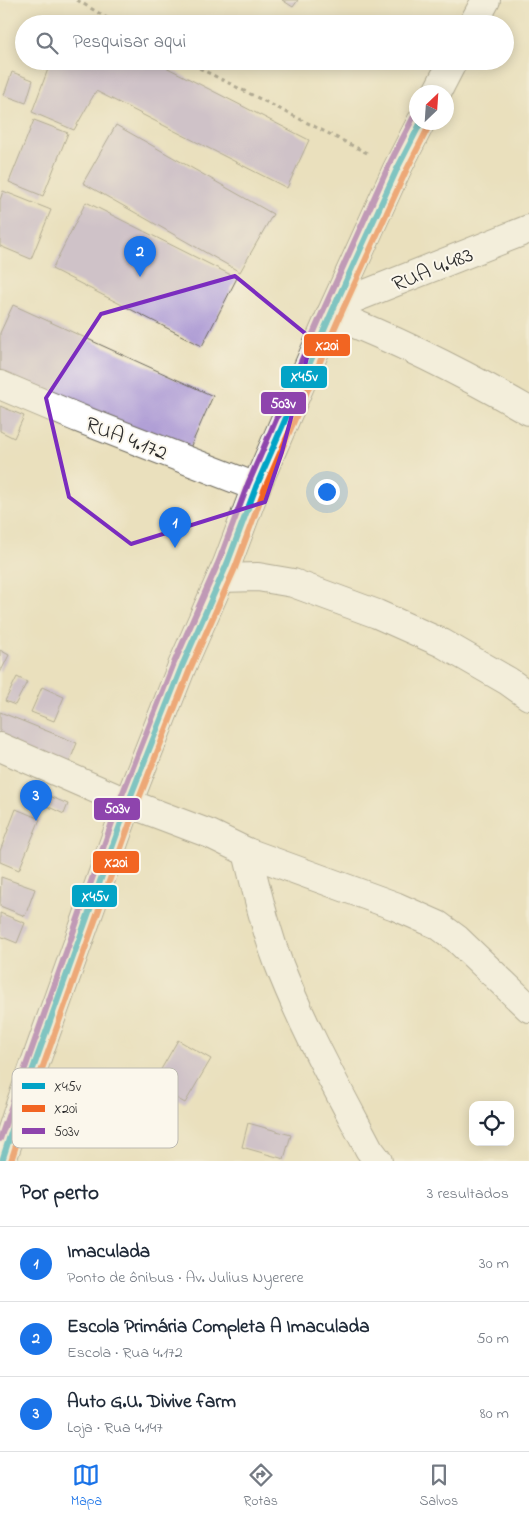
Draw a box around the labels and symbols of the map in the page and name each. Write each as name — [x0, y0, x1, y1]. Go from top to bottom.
north arrow — [409, 85, 454, 130]
pin: 2 — [124, 236, 156, 277]
street label: RUA 4.483 — [388, 240, 479, 302]
line badge: X20i — [303, 333, 351, 357]
text: X20i — [315, 336, 339, 357]
line badge: X45v — [280, 365, 328, 389]
text: X45v — [290, 367, 318, 388]
line badge: 503v — [260, 391, 307, 415]
text: 503v — [270, 394, 296, 415]
street label: RUA 4.172 — [80, 410, 172, 470]
your location — [314, 479, 340, 505]
pin: 1 — [159, 507, 191, 548]
pin: 3 — [20, 780, 52, 821]
line badge: 503v — [93, 797, 141, 821]
text: 503v — [104, 799, 130, 820]
line badge: X20i — [92, 850, 140, 874]
text: X20i — [104, 853, 128, 874]
line badge: X45v — [71, 884, 118, 908]
text: X45v — [81, 887, 109, 908]
legend — [12, 1068, 178, 1148]
text: X45v — [54, 1077, 82, 1098]
text: X20i — [54, 1099, 78, 1120]
text: 503v — [54, 1122, 80, 1143]

